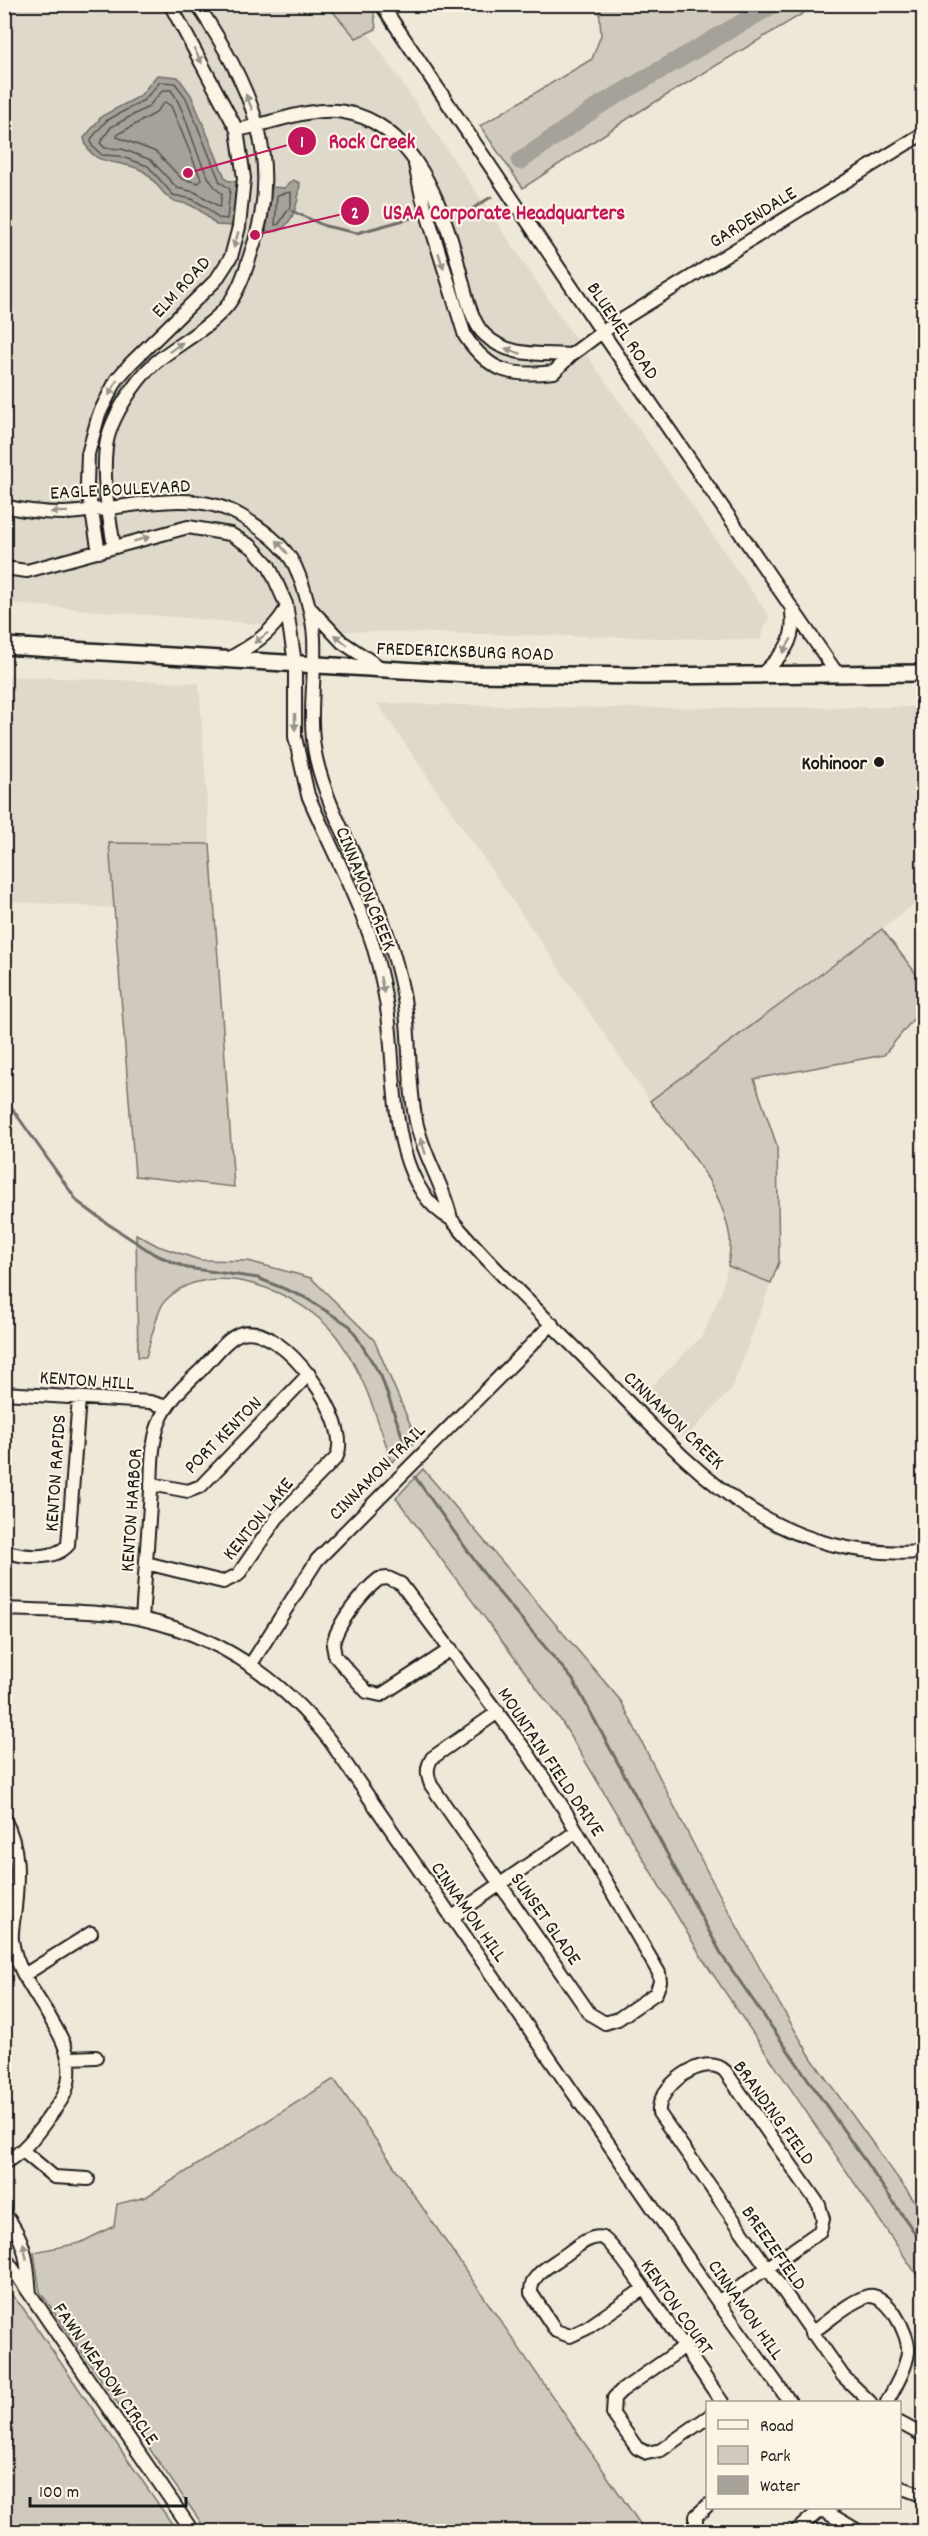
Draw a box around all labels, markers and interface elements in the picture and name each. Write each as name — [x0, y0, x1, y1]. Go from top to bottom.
one-way arrow — [193, 48, 203, 65]
one-way arrow — [245, 93, 254, 110]
callout: Rock Creek — [287, 121, 427, 160]
text: Rock Creek — [329, 129, 416, 159]
text: 1 — [300, 131, 304, 156]
street label: GARDENDALE — [704, 181, 803, 257]
callout: USAA Corporate Headquarters — [340, 192, 637, 231]
text: USAA Corporate Headquarters — [383, 200, 625, 230]
text: 2 — [351, 202, 359, 227]
one-way arrow — [231, 231, 240, 249]
street label: ELM ROAD — [146, 251, 218, 325]
one-way arrow — [437, 252, 446, 270]
street label: BLUEMEL ROAD — [578, 277, 665, 386]
one-way arrow — [168, 341, 184, 353]
one-way arrow — [504, 345, 522, 355]
one-way arrow — [108, 379, 118, 396]
street label: EAGLE BOULEVARD — [49, 473, 191, 509]
one-way arrow — [49, 508, 68, 517]
one-way arrow — [133, 533, 151, 543]
one-way arrow — [275, 539, 288, 555]
one-way arrow — [253, 632, 269, 645]
one-way arrow — [333, 634, 349, 647]
street label: FREDERICKSBURG ROAD — [376, 636, 554, 670]
one-way arrow — [782, 638, 792, 655]
one-way arrow — [290, 712, 300, 731]
place label: Kohinoor — [802, 751, 868, 779]
marker: Kohinoor — [872, 755, 886, 769]
street label: CINNAMON CREEK — [327, 823, 402, 955]
one-way arrow — [378, 976, 387, 995]
one-way arrow — [418, 1137, 427, 1155]
street label: KENTON HILL — [38, 1365, 135, 1399]
street label: CINNAMON CREEK — [616, 1365, 730, 1477]
street label: PORT KENTON — [179, 1391, 270, 1482]
street label: KENTON RAPIDS — [39, 1414, 75, 1533]
street label: CINNAMON TRAIL — [323, 1418, 433, 1528]
street label: KENTON HARBOR — [115, 1448, 151, 1573]
street label: KENTON LAKE — [217, 1472, 302, 1567]
street label: MOUNTAIN FIELD DRIVE — [489, 1682, 610, 1843]
street label: CINNAMON HILL — [422, 1857, 513, 1969]
street label: SUNSET GLADE — [502, 1868, 587, 1972]
street label: BRANDING FIELD — [725, 2055, 820, 2172]
street label: BREEZEFIELD — [733, 2201, 812, 2297]
one-way arrow — [20, 2242, 29, 2261]
street label: KENTON COURT — [632, 2254, 719, 2361]
street label: CINNAMON HILL — [699, 2255, 790, 2367]
street label: FAWN MEADOW CIRCLE — [45, 2298, 164, 2452]
legend — [706, 2401, 901, 2509]
text: Road — [760, 2415, 794, 2440]
text: Park — [760, 2445, 791, 2470]
scale bar — [30, 2470, 186, 2508]
text: Water — [760, 2475, 800, 2500]
text: 100 m — [39, 2481, 79, 2506]

